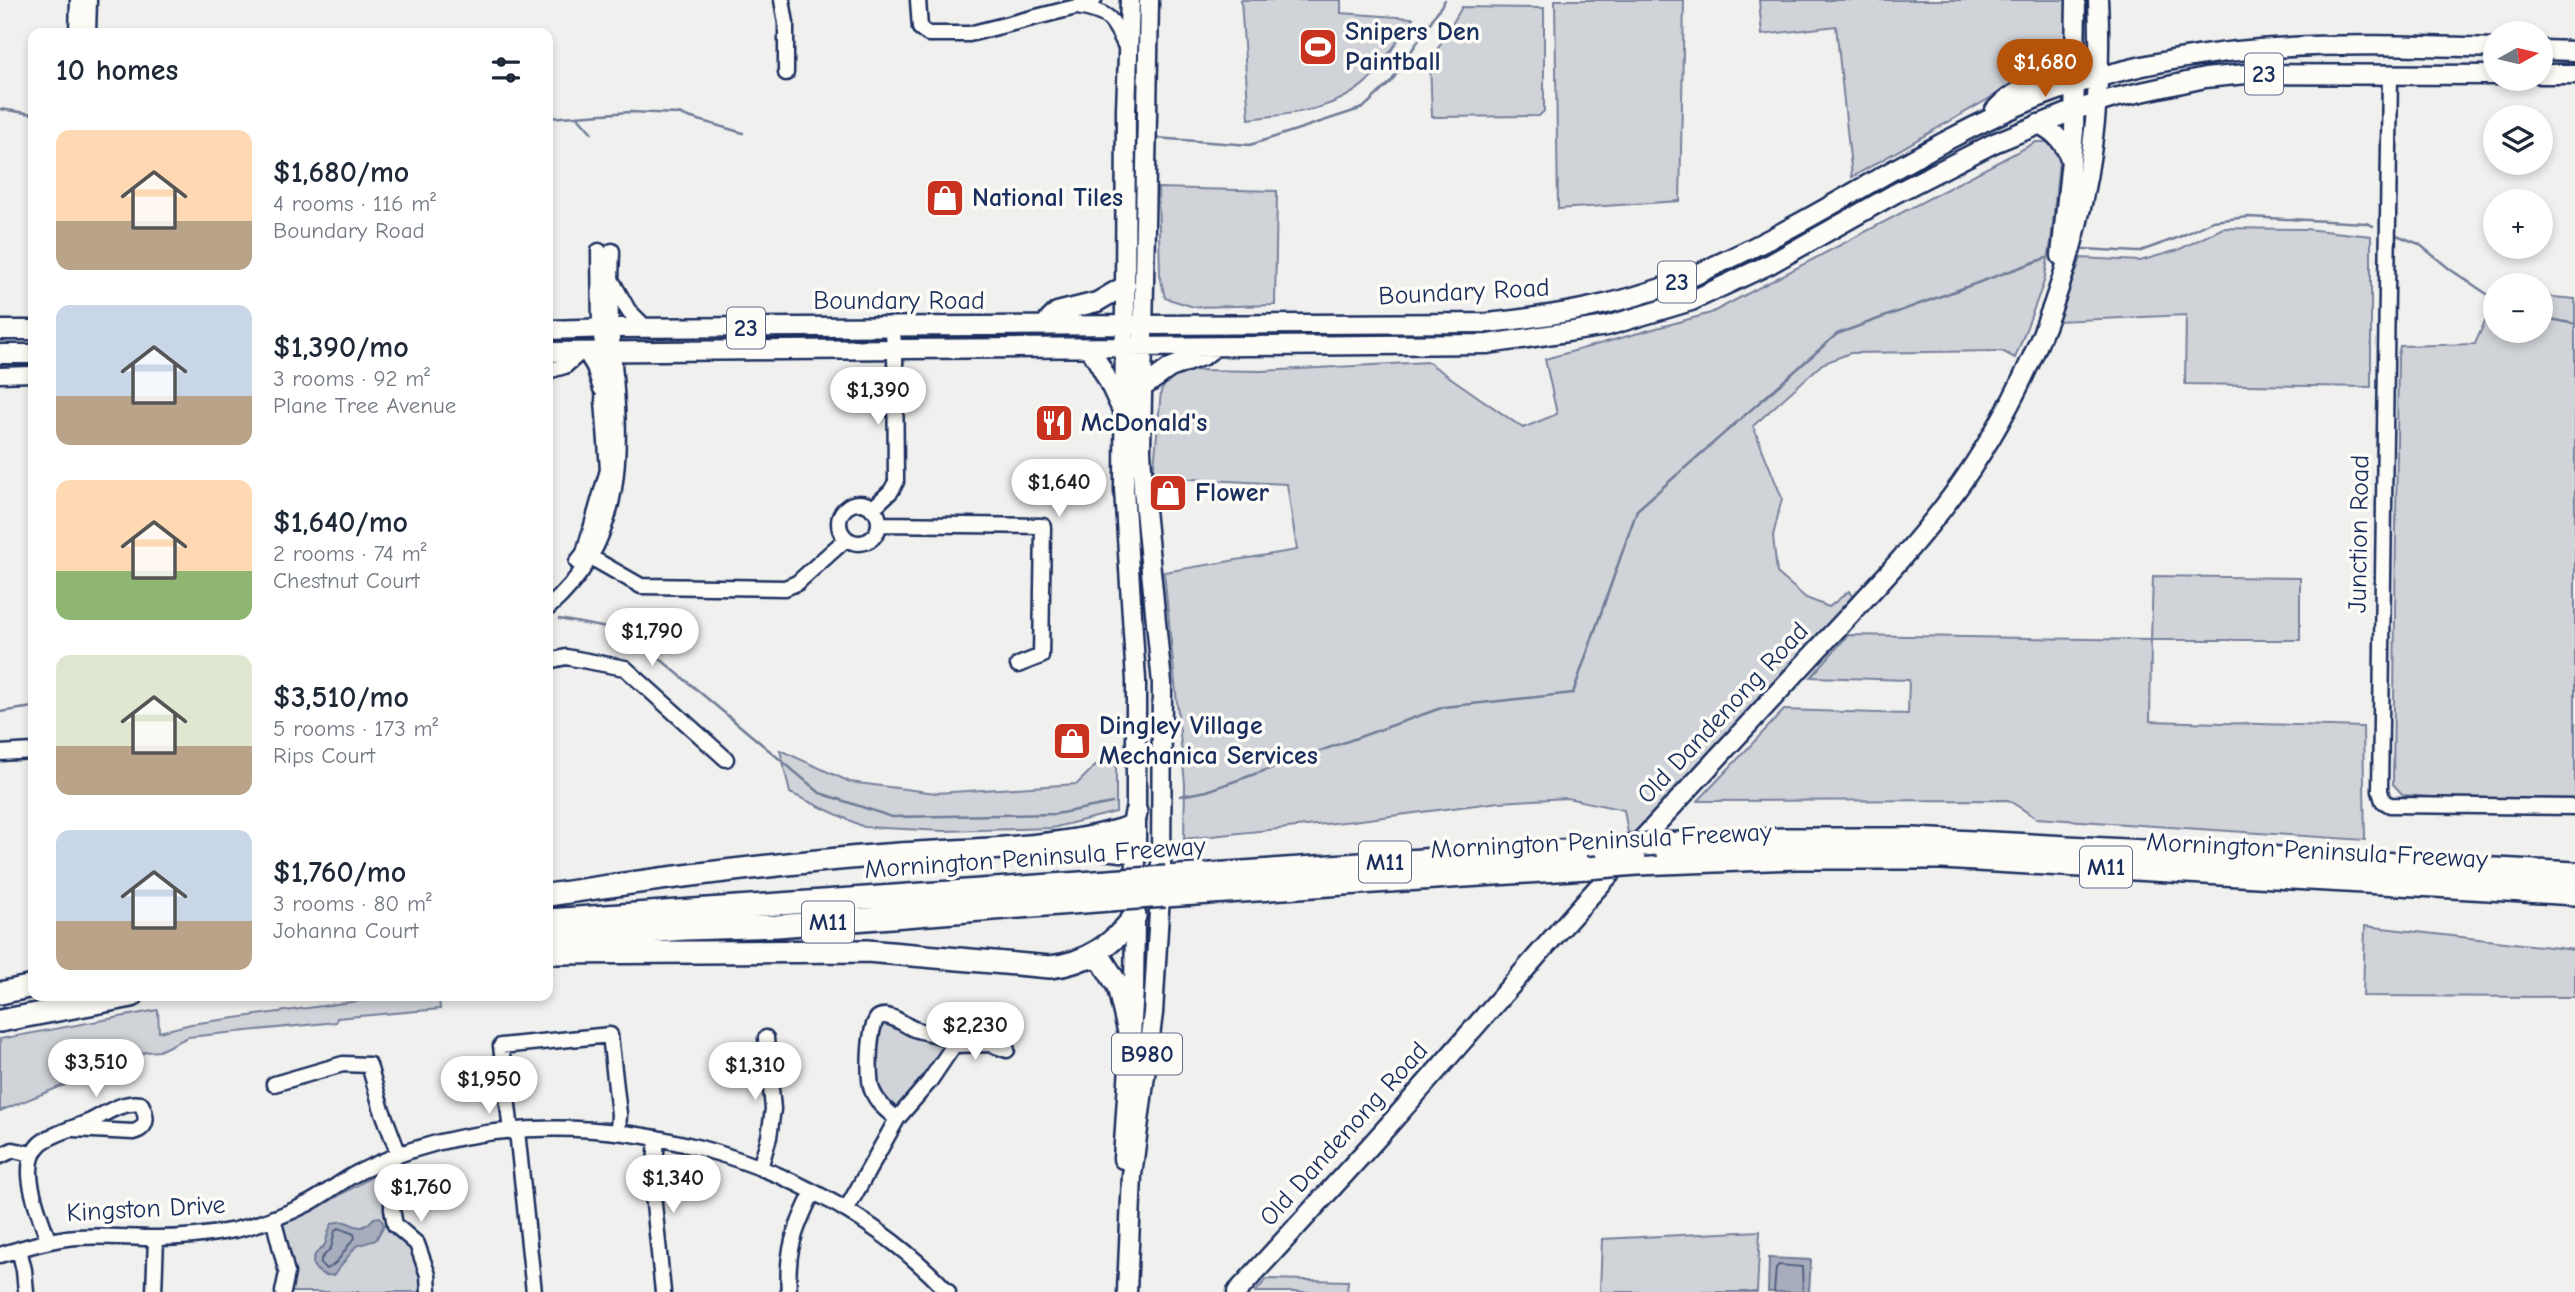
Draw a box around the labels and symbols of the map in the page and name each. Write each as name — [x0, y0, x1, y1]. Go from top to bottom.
place label: Snipers Den Paintball — [1345, 17, 1480, 77]
north arrow — [2483, 21, 2553, 91]
sports icon: Snipers Den Paintball — [1297, 26, 1339, 68]
pin: $1,680 — [1988, 40, 2102, 99]
road number: 23 — [2245, 54, 2283, 94]
shop icon: National Tiles — [924, 177, 966, 219]
place label: National Tiles — [972, 183, 1123, 213]
road number: 23 — [1658, 262, 1696, 302]
street label: Boundary Road — [1378, 273, 1550, 311]
street label: Boundary Road — [813, 286, 985, 316]
road number: 23 — [727, 307, 765, 348]
pin: $1,390 — [821, 368, 935, 427]
restaurant icon: McDonald's — [1033, 402, 1075, 444]
place label: McDonald's — [1081, 408, 1207, 438]
street label: Junction Road — [2343, 455, 2375, 613]
pin: $1,640 — [1002, 460, 1116, 519]
shop icon: Flower — [1147, 472, 1189, 514]
place label: Flower — [1195, 478, 1270, 508]
pin: $1,790 — [595, 608, 709, 668]
street label: Old Dandenong Road — [1631, 616, 1815, 810]
place label: Dingley Village Mechanica Services — [1099, 711, 1318, 771]
shop icon: Dingley Village Mechanica Services — [1051, 720, 1093, 762]
street label: Mornington Peninsula Freeway — [1430, 817, 1773, 865]
street label: Mornington Peninsula Freeway — [2146, 827, 2489, 875]
street label: Mornington Peninsula Freeway — [863, 831, 1207, 885]
road number: M11 — [1359, 842, 1411, 882]
road number: M11 — [2080, 846, 2132, 888]
road number: M11 — [802, 902, 854, 942]
pin: $2,230 — [918, 1002, 1032, 1062]
road number: B980 — [1112, 1034, 1182, 1074]
street label: Old Dandenong Road — [1254, 1036, 1434, 1232]
pin: $3,510 — [39, 1040, 153, 1099]
pin: $1,310 — [698, 1042, 812, 1102]
pin: $1,950 — [432, 1056, 546, 1116]
pin: $1,340 — [616, 1156, 730, 1215]
pin: $1,760 — [364, 1164, 478, 1224]
street label: Kingston Drive — [66, 1190, 226, 1228]

